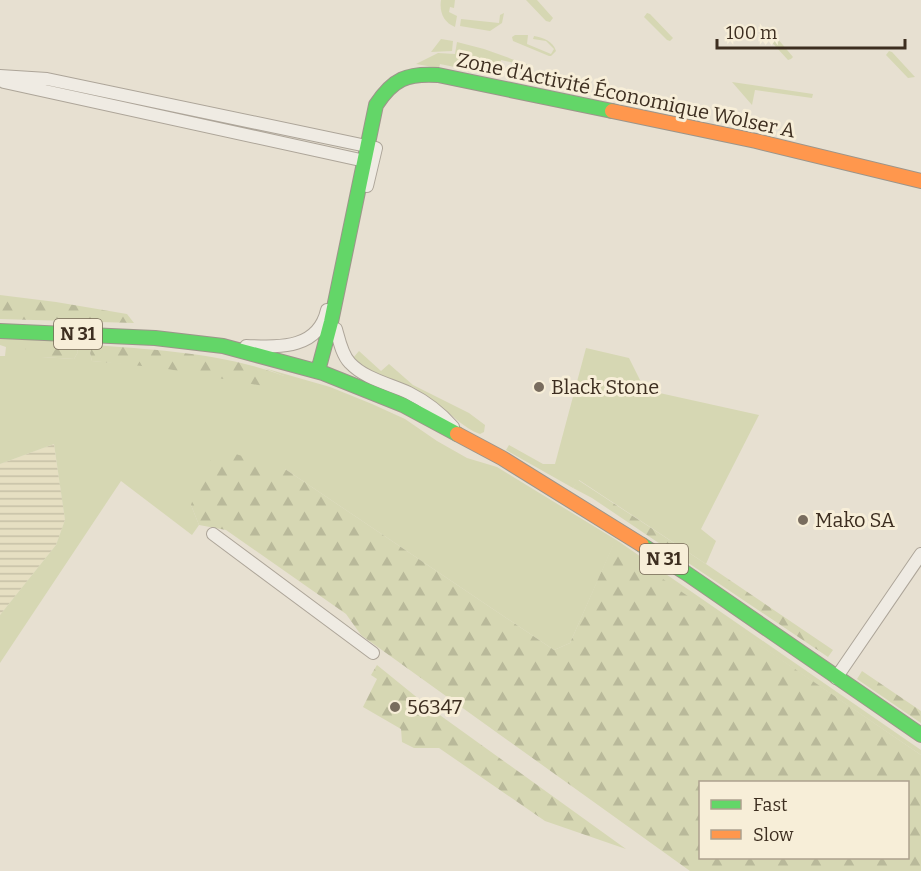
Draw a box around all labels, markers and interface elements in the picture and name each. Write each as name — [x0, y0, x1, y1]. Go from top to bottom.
scale bar — [717, 12, 904, 50]
text: 100 m — [726, 22, 777, 44]
street label: Zone d'Activité Économique Wolser A — [454, 47, 798, 143]
road number: N 31 — [54, 319, 102, 349]
place label: Black Stone — [551, 375, 659, 399]
marker: Black Stone — [532, 380, 546, 394]
place label: Mako SA — [815, 508, 896, 532]
marker: Mako SA — [796, 513, 810, 527]
road number: N 31 — [640, 544, 688, 574]
place label: 56347 — [407, 695, 462, 719]
marker: 56347 — [388, 700, 402, 714]
legend — [699, 781, 909, 859]
text: Fast — [753, 794, 788, 816]
text: Slow — [753, 824, 794, 846]

